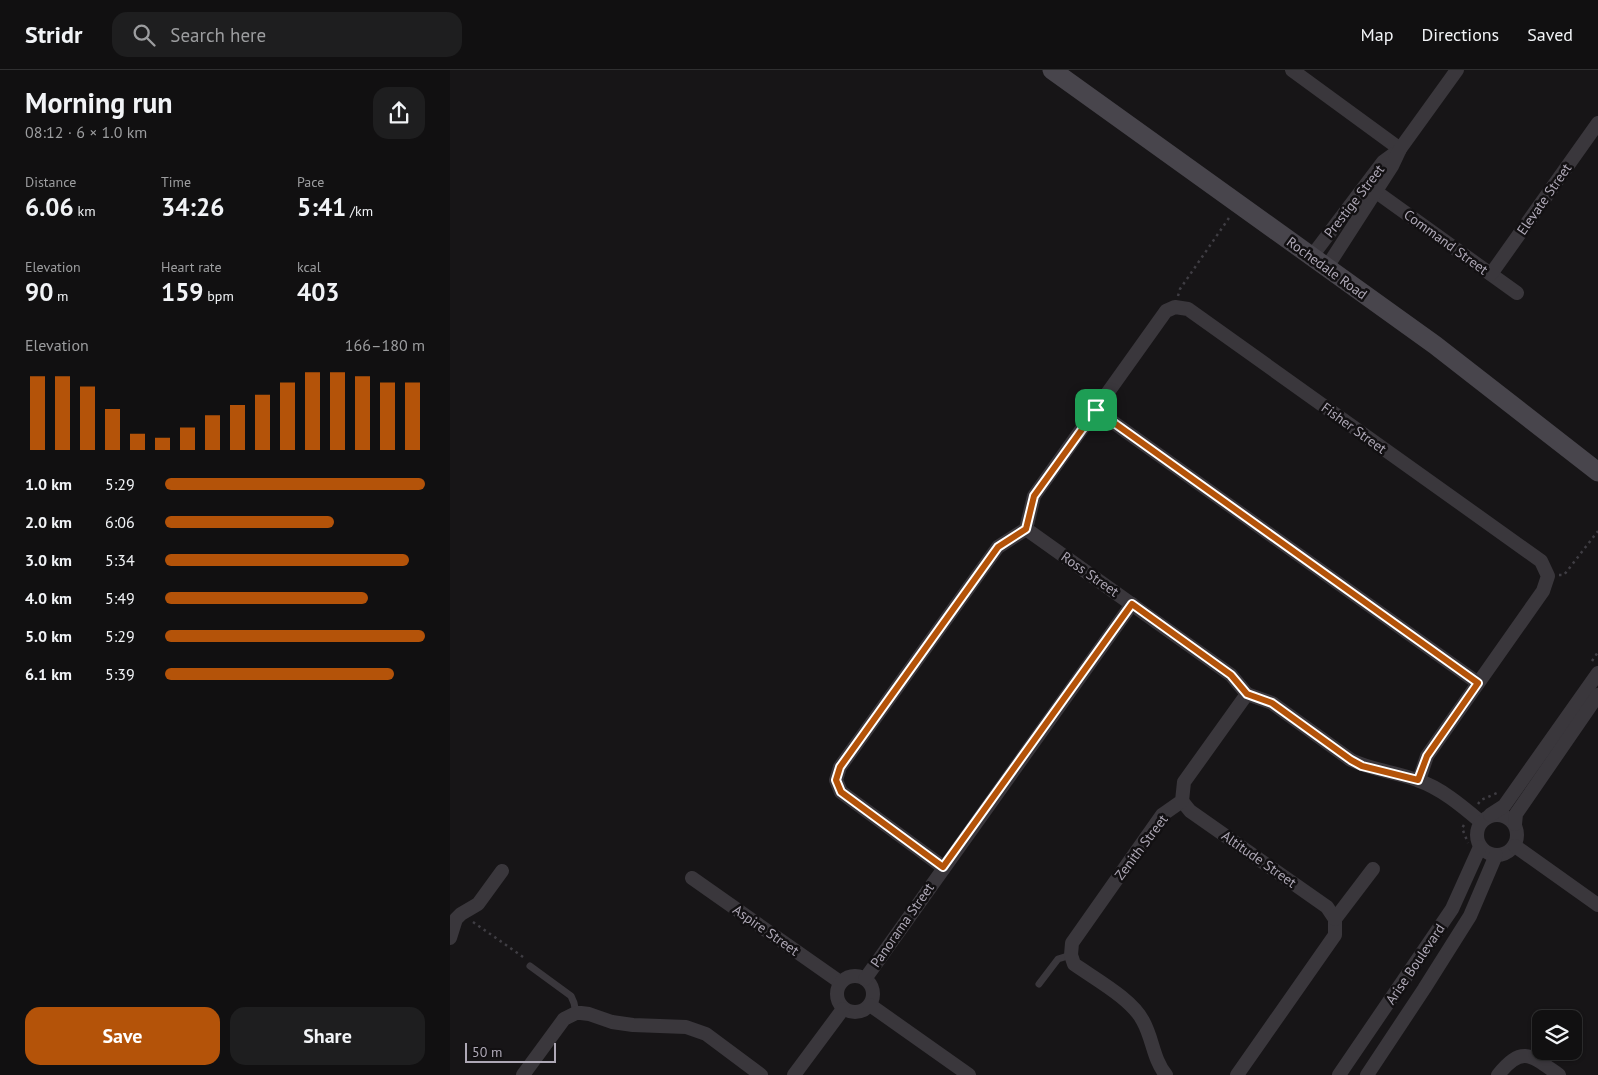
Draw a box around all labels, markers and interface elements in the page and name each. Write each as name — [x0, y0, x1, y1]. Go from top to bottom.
search box — [112, 12, 462, 57]
text: Stridr — [25, 19, 82, 50]
icon: search — [130, 21, 158, 49]
text: Search here — [170, 23, 266, 47]
text: Map — [1361, 23, 1393, 46]
text: Directions — [1421, 23, 1499, 46]
text: Saved — [1527, 23, 1573, 46]
text: Morning run — [25, 84, 173, 121]
button: share — [373, 87, 425, 139]
text: 08:12 · 6 × 1.0 km — [25, 122, 147, 142]
street label: Elevate Street — [1513, 160, 1575, 238]
street label: Prestige Street — [1320, 161, 1388, 241]
text: Distance — [25, 173, 76, 191]
text: Time — [161, 173, 191, 191]
text: Pace — [297, 173, 324, 191]
text: 6.06 — [25, 191, 74, 223]
text: 34:26 — [161, 191, 224, 223]
text: 5:41 — [297, 191, 346, 223]
text: km — [74, 202, 96, 220]
text: /km — [346, 202, 373, 220]
street label: Command Street — [1401, 206, 1492, 279]
street label: Rochedale Road — [1283, 233, 1371, 303]
text: Elevation — [25, 258, 81, 276]
text: Heart rate — [161, 258, 222, 276]
text: kcal — [297, 258, 321, 276]
text: 90 — [25, 276, 53, 308]
text: 159 — [161, 276, 204, 308]
text: 403 — [297, 276, 340, 308]
text: m — [53, 287, 68, 305]
text: bpm — [204, 287, 234, 305]
text: Elevation — [25, 335, 89, 355]
text: 166–180 m — [345, 335, 425, 355]
pin — [1075, 389, 1117, 431]
icon: arrive — [1082, 396, 1110, 424]
street label: Fisher Street — [1318, 398, 1390, 458]
text: 1.0 km — [25, 474, 72, 494]
text: 5:29 — [105, 474, 135, 494]
text: 2.0 km — [25, 512, 72, 532]
text: 6:06 — [105, 512, 135, 532]
street label: Ross Street — [1058, 548, 1123, 601]
text: 3.0 km — [25, 550, 72, 570]
text: 5:34 — [105, 550, 135, 570]
text: 4.0 km — [25, 588, 72, 608]
text: 5:49 — [105, 588, 135, 608]
text: 5.0 km — [25, 626, 72, 646]
text: 5:29 — [105, 626, 135, 646]
text: 6.1 km — [25, 664, 72, 684]
text: 5:39 — [105, 664, 135, 684]
street label: Zenith Street — [1111, 811, 1172, 883]
street label: Altitude Street — [1218, 827, 1300, 892]
street label: Panorama Street — [866, 879, 938, 971]
street label: Aspire Street — [729, 901, 803, 960]
street label: Arise Boulevard — [1381, 920, 1449, 1008]
button: Save — [25, 1007, 220, 1065]
button: Share — [230, 1007, 425, 1065]
map controls — [1532, 1010, 1582, 1060]
button: layers — [1532, 1010, 1582, 1060]
scale bar — [465, 1040, 556, 1063]
text: 50 m — [472, 1043, 502, 1061]

